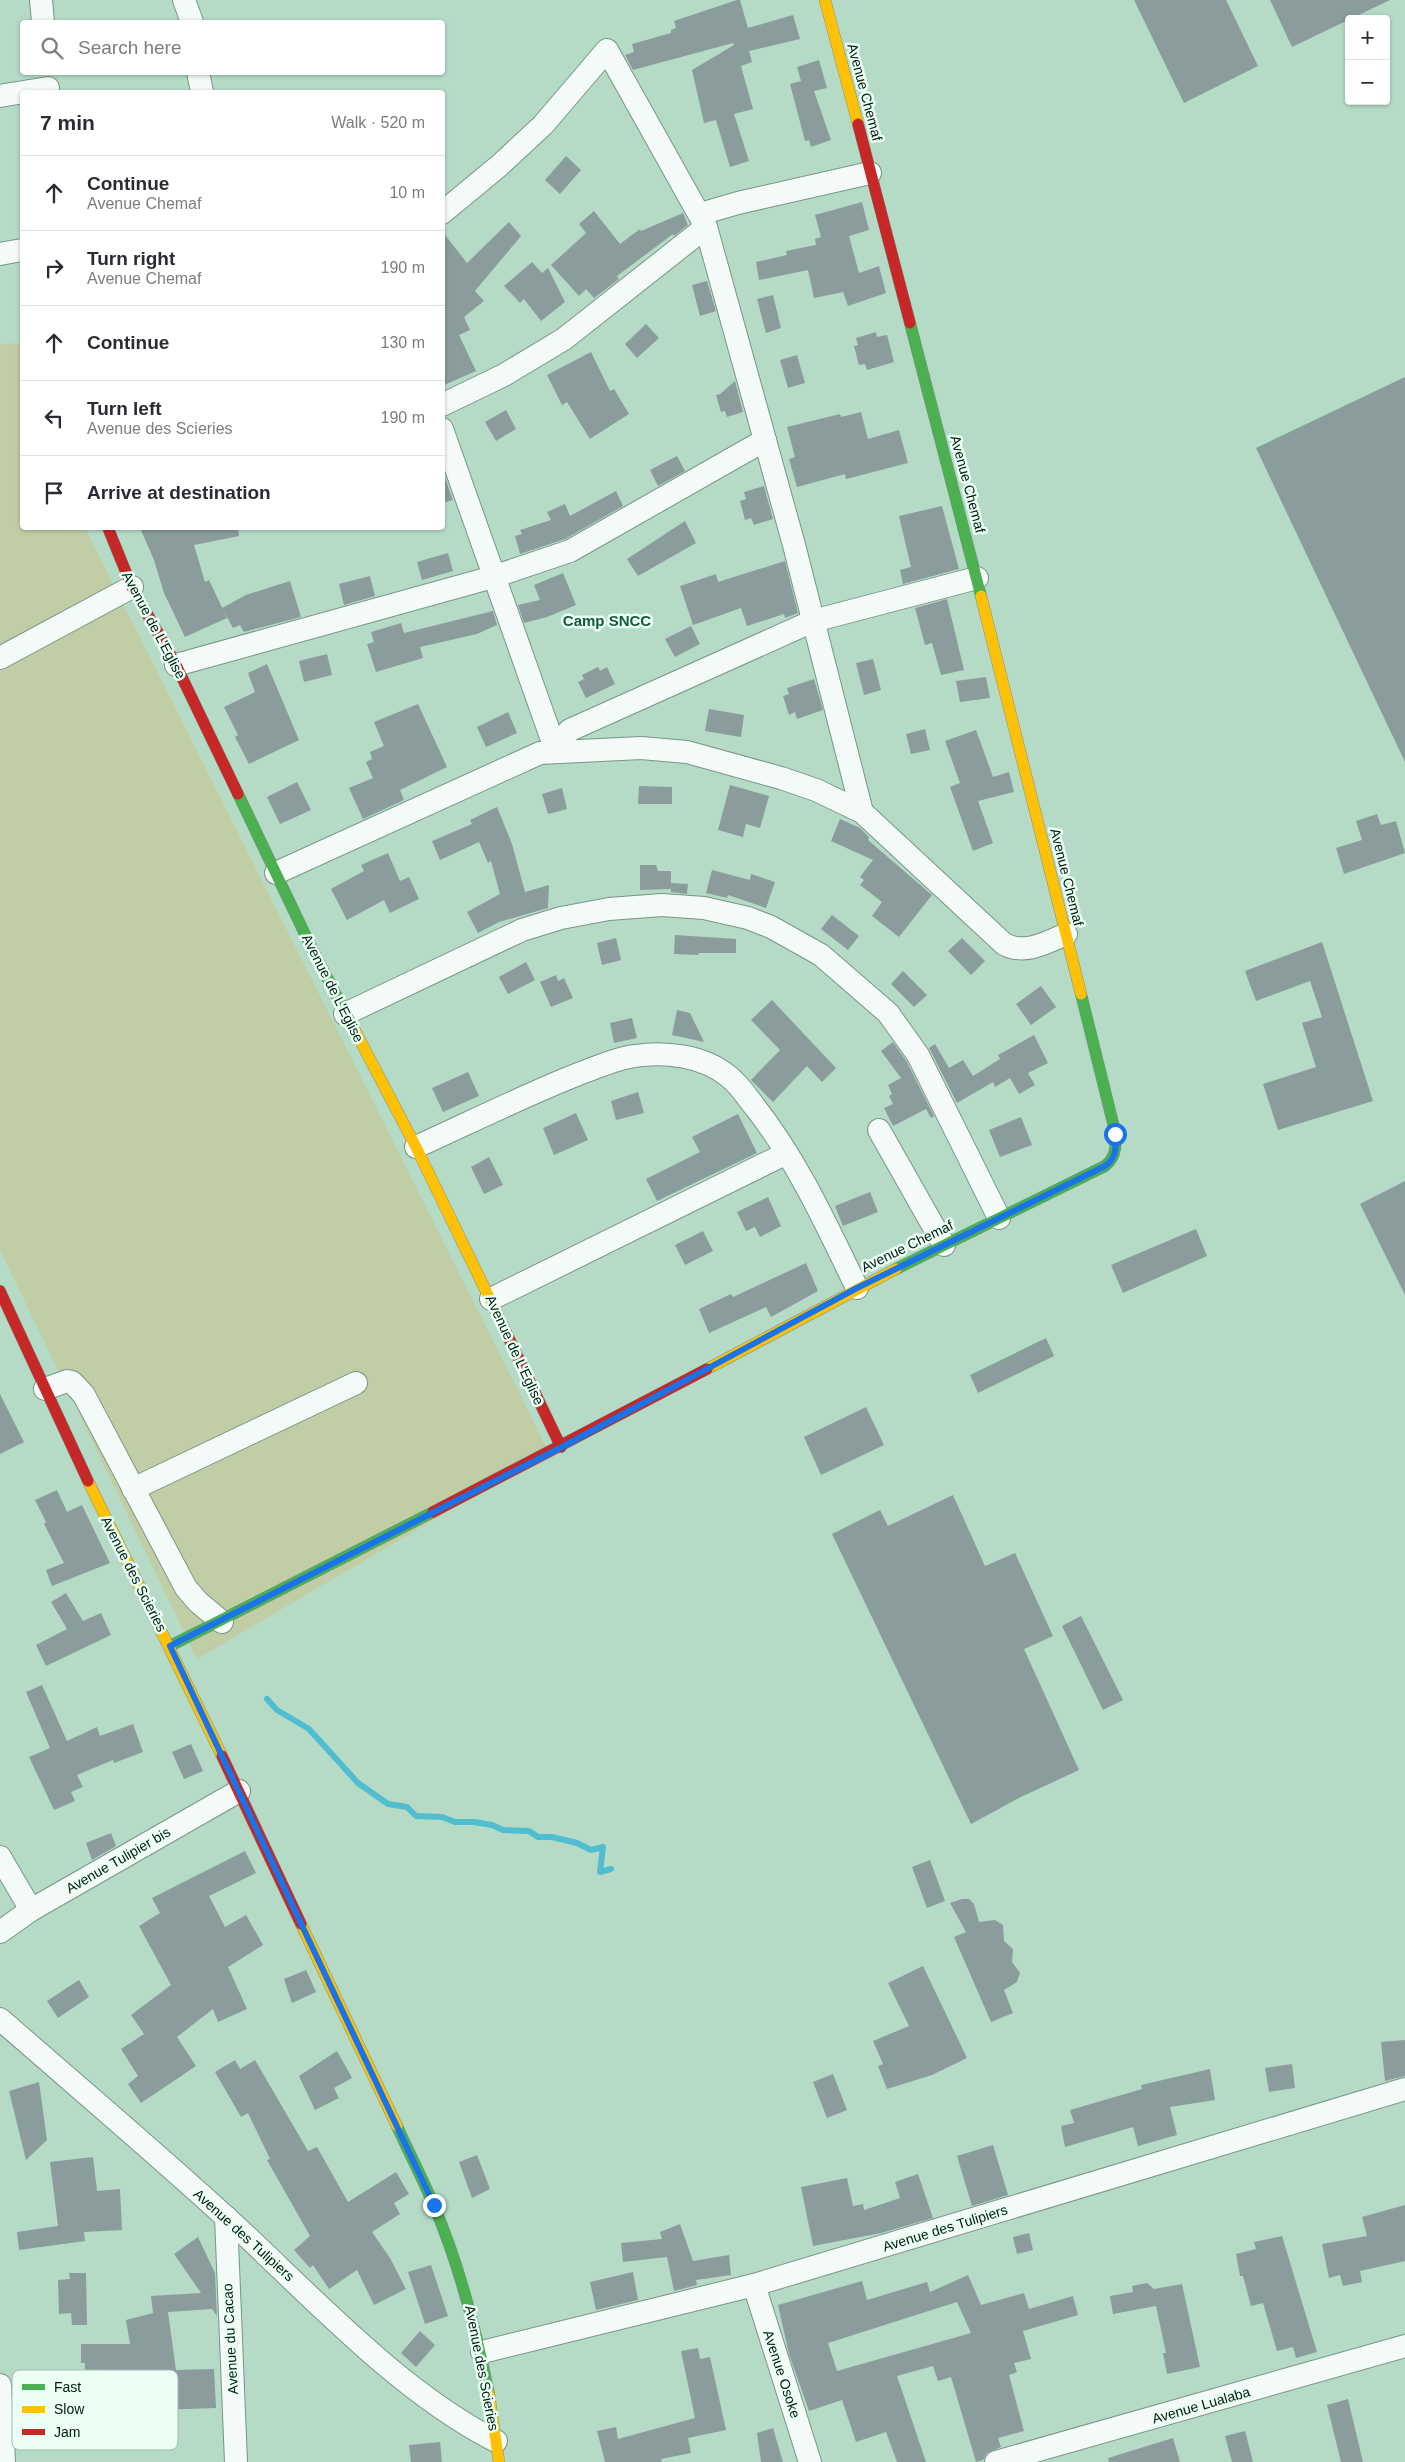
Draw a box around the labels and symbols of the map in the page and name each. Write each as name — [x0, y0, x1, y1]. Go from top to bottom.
street label: Avenue Chemaf — [844, 42, 886, 143]
street label: Avenue Chemaf — [947, 434, 989, 535]
street label: Avenue de L'Eglise — [119, 569, 189, 682]
district label: Camp SNCC — [563, 612, 651, 629]
street label: Avenue Chemaf — [1047, 826, 1087, 928]
street label: Avenue de L'Eglise — [299, 931, 367, 1045]
route start — [1104, 1123, 1127, 1146]
street label: Avenue Chemaf — [858, 1217, 956, 1275]
street label: Avenue de L'Eglise — [483, 1293, 548, 1408]
street label: Avenue des Scieries — [98, 1514, 170, 1634]
street label: Avenue Tulipier bis — [63, 1824, 173, 1896]
street label: Avenue des Tulipiers — [190, 2186, 298, 2284]
route end — [423, 2194, 446, 2217]
street label: Avenue des Tulipiers — [881, 2201, 1009, 2255]
street label: Avenue du Cacao — [219, 2283, 241, 2395]
street label: Avenue des Scieries — [462, 2304, 502, 2432]
street label: Avenue Osoke — [760, 2328, 804, 2420]
legend — [12, 2370, 178, 2450]
text: Fast — [54, 2379, 81, 2395]
street label: Avenue Lualaba — [1150, 2383, 1252, 2427]
text: Slow — [54, 2401, 85, 2417]
text: Jam — [54, 2424, 80, 2440]

